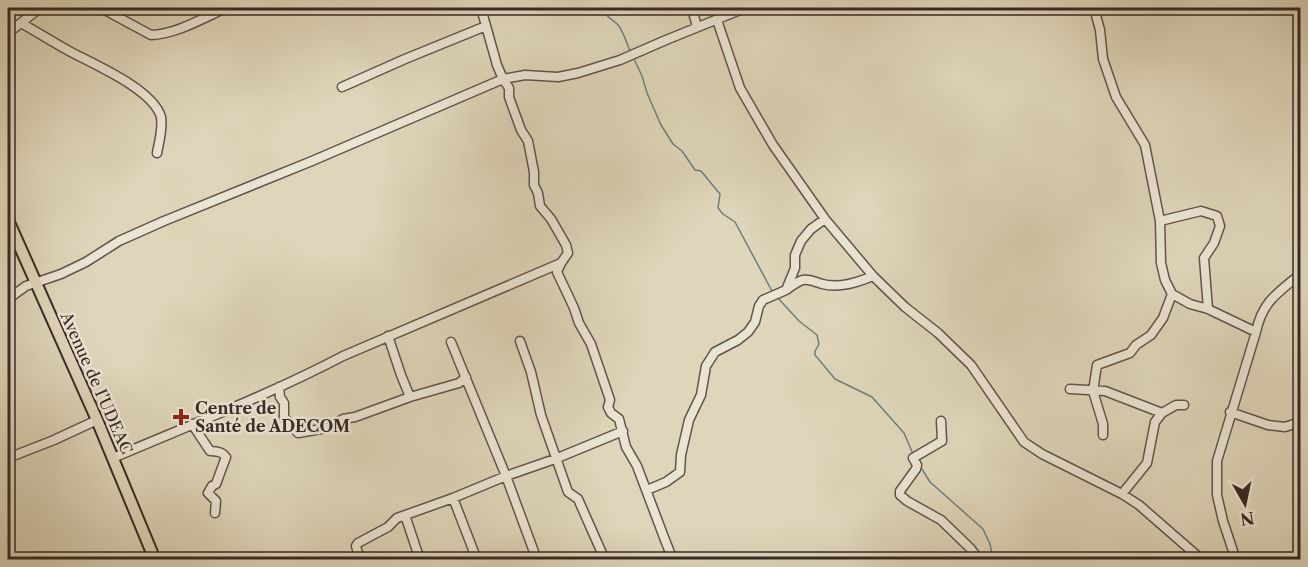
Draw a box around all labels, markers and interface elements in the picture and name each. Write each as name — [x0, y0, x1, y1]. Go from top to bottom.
street label: Avenue de I'UDEAC — [56, 308, 137, 457]
place label: Centre de Santé de ADECOM — [195, 398, 350, 436]
marker: Centre de Santé de ADECOM — [172, 408, 190, 426]
north arrow — [1215, 474, 1275, 534]
text: N — [1239, 508, 1256, 530]

